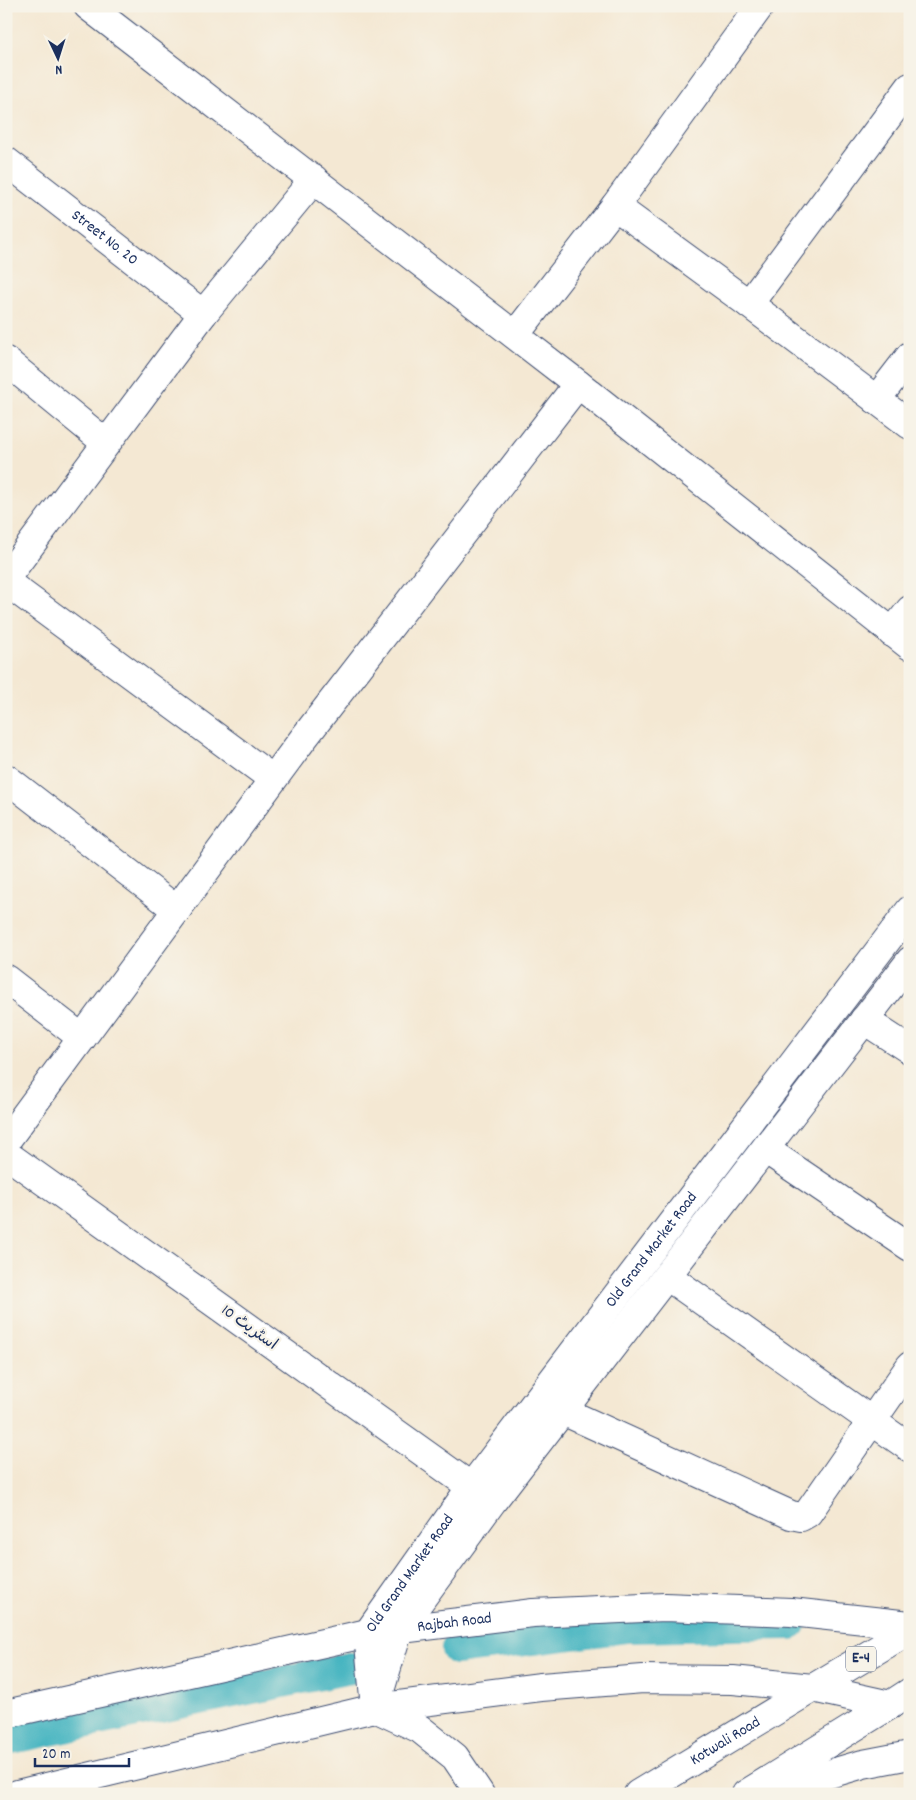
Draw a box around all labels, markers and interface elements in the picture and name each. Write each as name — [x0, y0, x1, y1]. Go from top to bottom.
north arrow — [32, 32, 82, 82]
text: N — [55, 59, 63, 79]
street label: Street No. 20 — [66, 204, 143, 271]
street label: Old Grand Market Road — [600, 1187, 703, 1313]
street label: اسٹریٹ 10 — [216, 1300, 282, 1356]
street label: Old Grand Market Road — [360, 1510, 460, 1638]
street label: Rajbah Road — [416, 1607, 493, 1638]
road number: E-4 — [846, 1646, 876, 1672]
street label: Kotwali Road — [686, 1711, 765, 1771]
scale bar — [35, 1735, 129, 1767]
text: 20 m — [42, 1744, 70, 1766]

